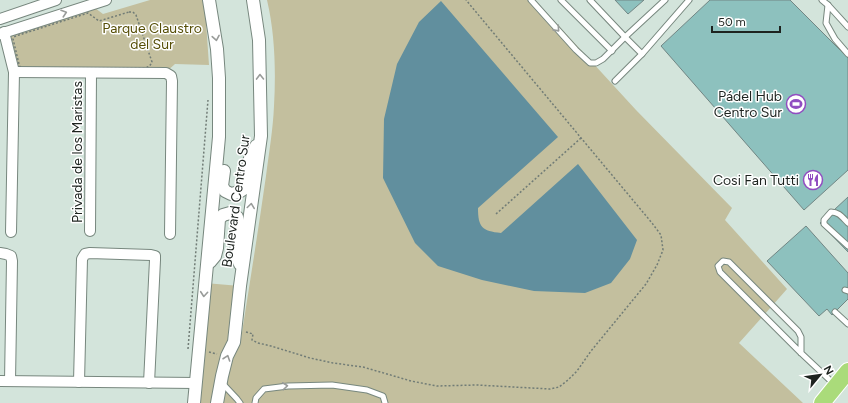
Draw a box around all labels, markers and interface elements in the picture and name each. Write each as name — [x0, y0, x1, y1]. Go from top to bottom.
scale bar — [712, 8, 780, 34]
one-way arrow — [60, 10, 67, 18]
text: 50 m — [718, 15, 746, 29]
park label: Parque Claustro del Sur — [102, 20, 202, 53]
one-way arrow — [553, 24, 560, 32]
one-way arrow — [211, 35, 220, 42]
one-way arrow — [256, 74, 264, 80]
street label: Privada de los Maristas — [69, 81, 86, 223]
place label: Pádel Hub Centro Sur — [714, 88, 782, 121]
sports icon: Pádel Hub Centro Sur — [785, 93, 807, 115]
street label: Boulevard Centro Sur — [218, 133, 254, 269]
restaurant icon: Cosi Fan Tutti — [802, 169, 824, 191]
place label: Cosi Fan Tutti — [713, 172, 799, 189]
one-way arrow — [246, 203, 255, 209]
one-way arrow — [199, 290, 208, 297]
one-way arrow — [222, 355, 230, 362]
north arrow — [800, 355, 840, 395]
text: N — [821, 364, 836, 377]
one-way arrow — [282, 382, 288, 391]

